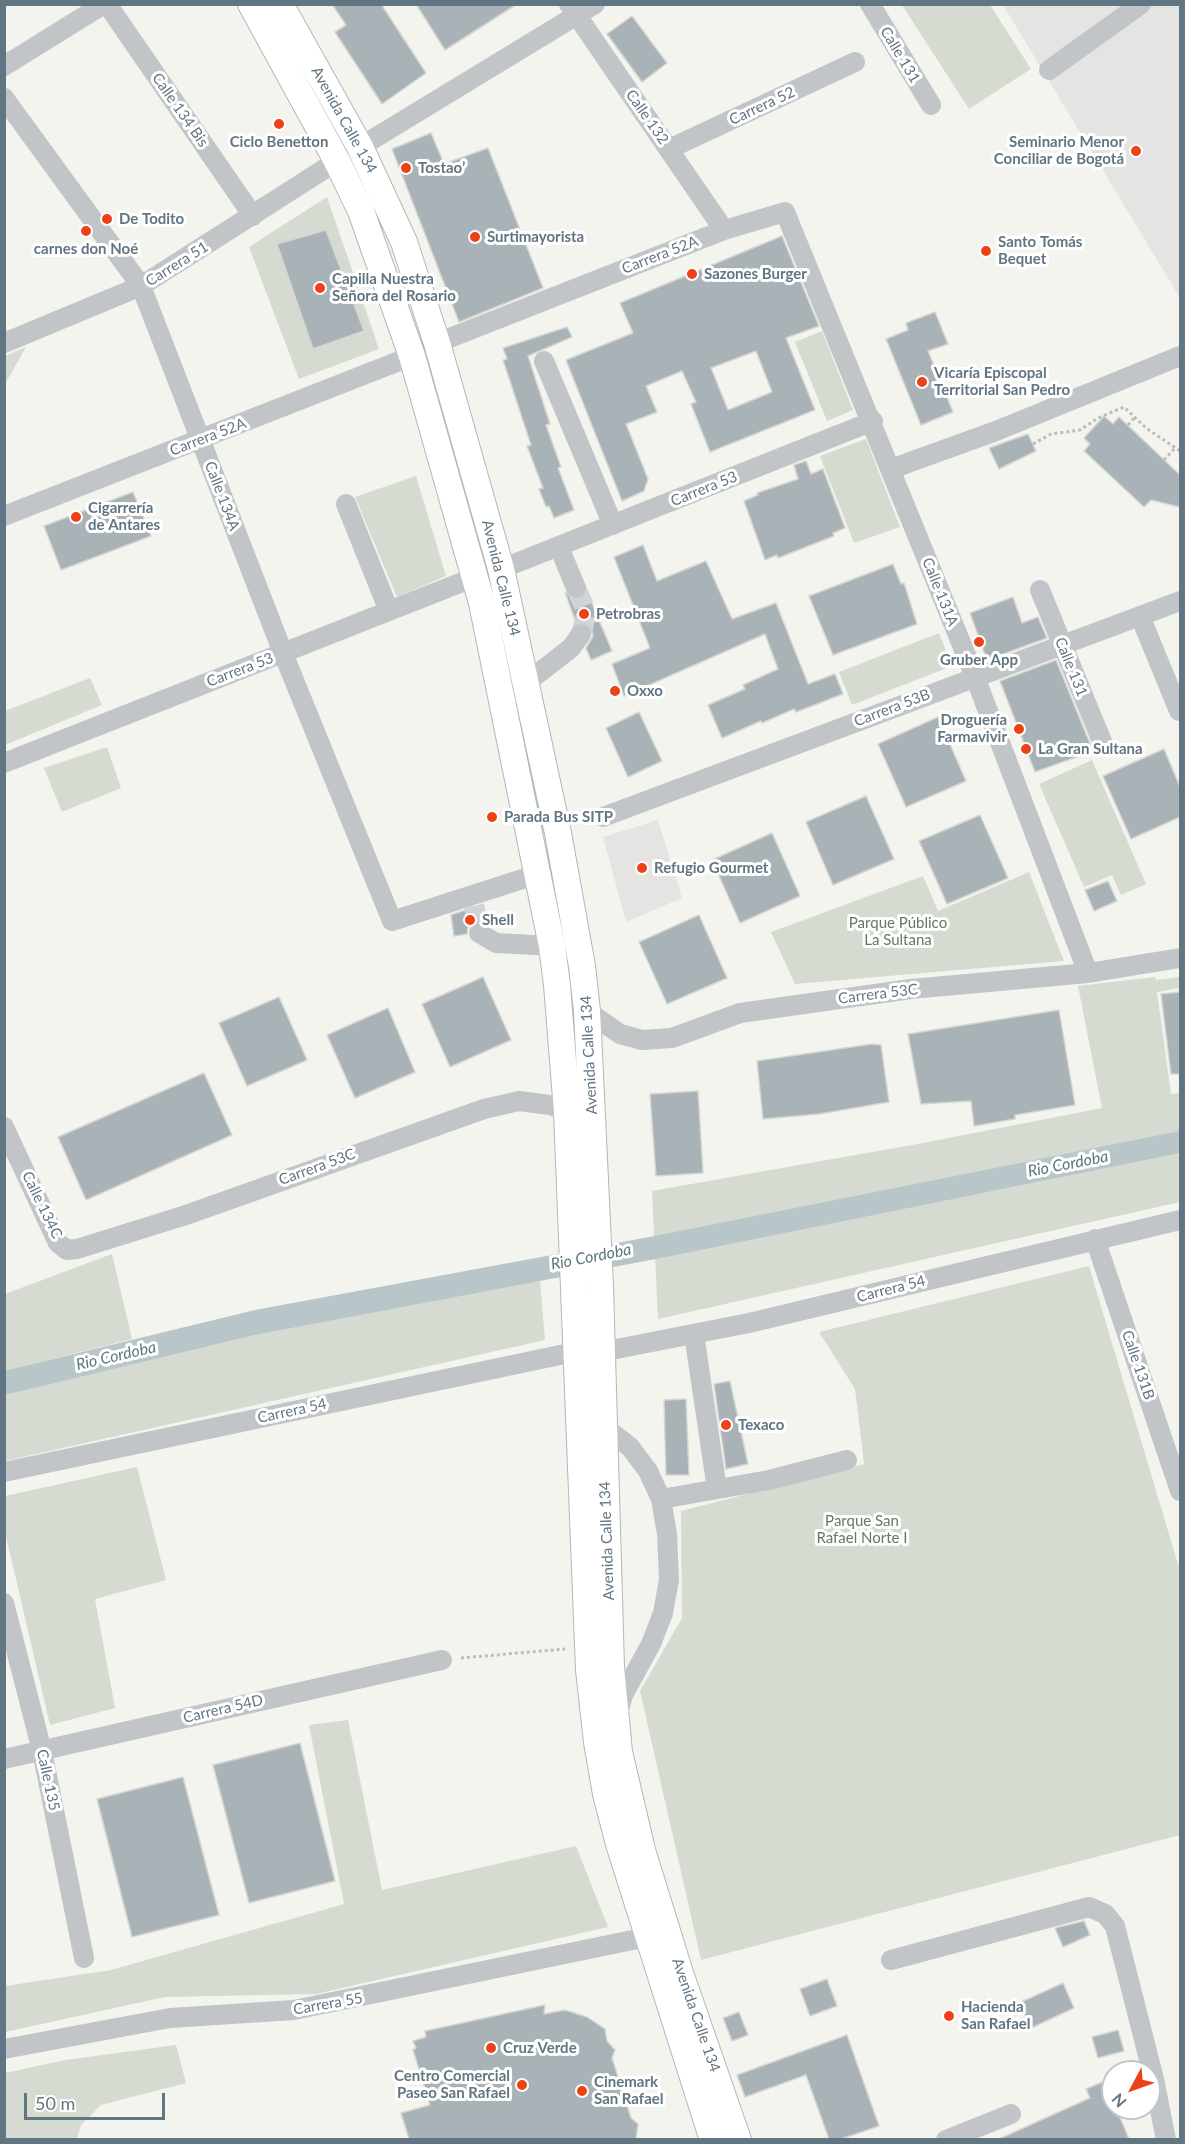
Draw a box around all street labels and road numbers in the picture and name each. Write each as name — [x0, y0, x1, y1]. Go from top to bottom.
street label: Calle 131 — [876, 24, 924, 86]
street label: Avenida Calle 134 — [307, 64, 381, 176]
street label: Calle 134 Bis — [148, 70, 212, 150]
street label: Carrera 52 — [726, 83, 798, 129]
street label: Calle 132 — [622, 86, 672, 148]
street label: Carrera 52A — [619, 232, 701, 278]
street label: Carrera 51 — [143, 238, 211, 290]
street label: Carrera 52A — [167, 414, 249, 460]
street label: Calle 134A — [201, 459, 243, 533]
street label: Carrera 53 — [668, 468, 740, 510]
street label: Avenida Calle 134 — [478, 518, 524, 638]
street label: Calle 131A — [918, 555, 962, 629]
street label: Calle 131 — [1051, 635, 1091, 699]
street label: Carrera 53 — [204, 649, 276, 691]
street label: Carrera 53B — [852, 685, 932, 731]
street label: Carrera 53C — [837, 980, 919, 1008]
street label: Avenida Calle 134 — [577, 995, 601, 1115]
street label: Carrera 53C — [276, 1145, 358, 1189]
street label: Calle 134C — [18, 1169, 66, 1241]
street label: Carrera 54 — [855, 1272, 927, 1306]
street label: Calle 131B — [1118, 1328, 1158, 1402]
street label: Carrera 54 — [256, 1395, 328, 1427]
street label: Avenida Calle 134 — [596, 1481, 618, 1601]
street label: Carrera 54D — [181, 1691, 265, 1727]
street label: Calle 135 — [33, 1748, 63, 1812]
street label: Avenida Calle 134 — [668, 1956, 724, 2074]
street label: Carrera 55 — [292, 1989, 364, 2019]

